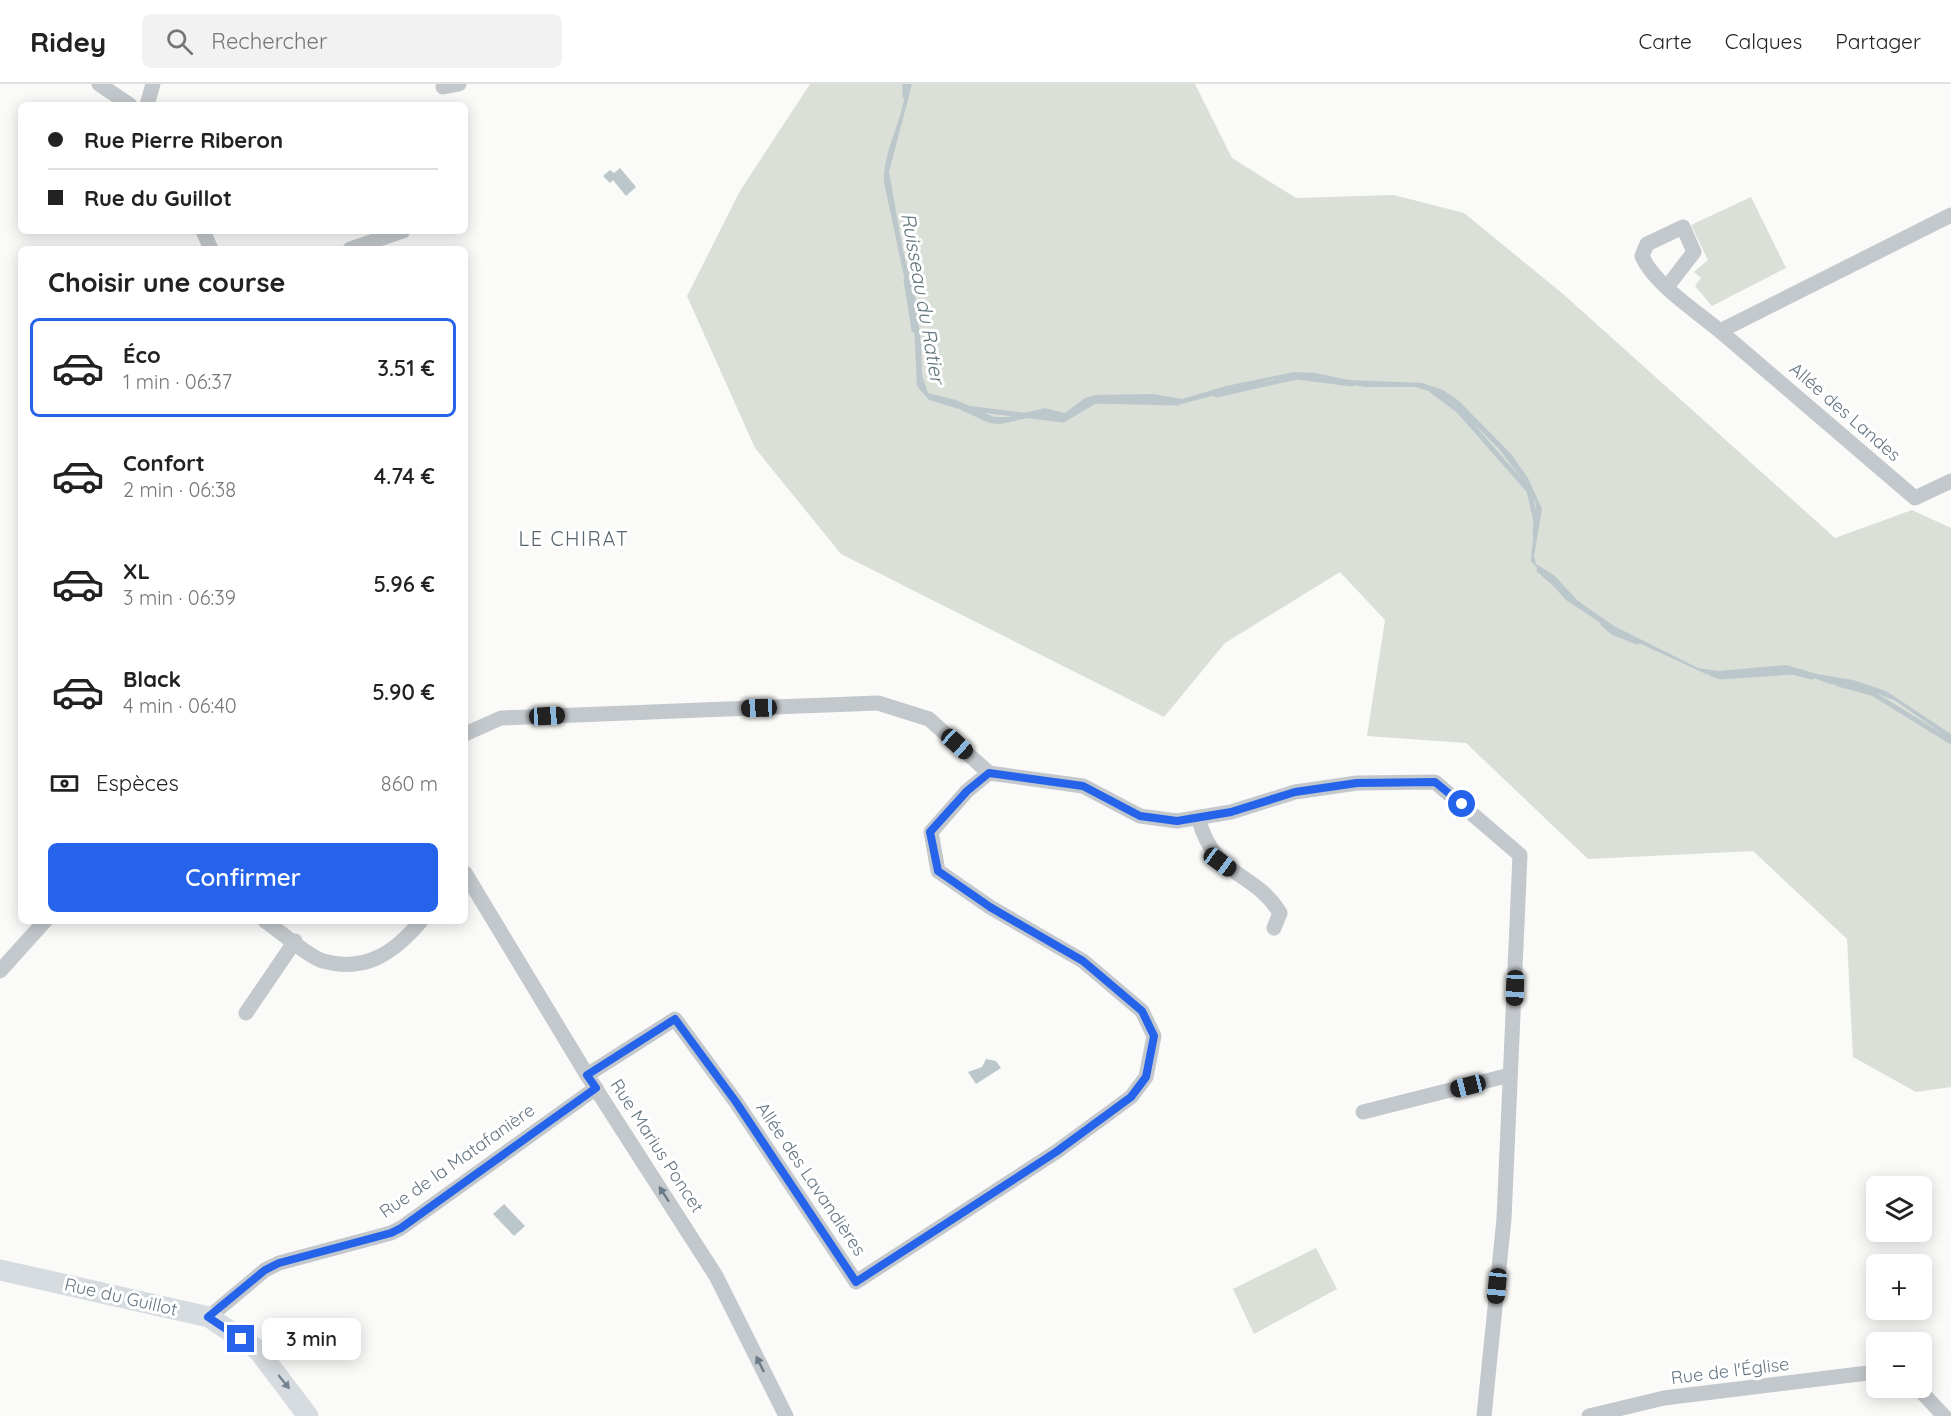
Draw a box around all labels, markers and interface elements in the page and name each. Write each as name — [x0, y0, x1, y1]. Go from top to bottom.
search box — [142, 14, 562, 68]
text: Ridey — [30, 24, 106, 59]
icon: search — [163, 25, 196, 58]
text: Rechercher — [211, 27, 327, 55]
text: Carte — [1638, 28, 1692, 54]
text: Calques — [1725, 28, 1802, 54]
text: Partager — [1835, 28, 1921, 54]
text: Rue Pierre Riberon — [84, 126, 283, 154]
text: Rue du Guillot — [84, 184, 232, 212]
water label: Ruisseau du Ratier — [896, 211, 951, 387]
text: Choisir une course — [48, 265, 285, 299]
icon: car — [51, 341, 105, 395]
text: Éco — [123, 341, 161, 369]
text: 3.51 € — [377, 354, 435, 382]
street label: Allée des Landes — [1785, 357, 1906, 466]
text: 1 min · 06:37 — [123, 369, 232, 394]
icon: car — [51, 449, 105, 503]
text: Confort — [123, 449, 205, 477]
text: 4.74 € — [374, 462, 435, 490]
text: 2 min · 06:38 — [123, 477, 236, 502]
district label: LE CHIRAT — [519, 526, 629, 551]
icon: car — [51, 557, 105, 611]
text: XL — [123, 557, 150, 585]
text: 5.96 € — [374, 570, 435, 598]
text: 3 min · 06:39 — [123, 585, 236, 610]
icon: car — [51, 665, 105, 719]
text: Black — [123, 665, 181, 693]
text: 5.90 € — [372, 678, 435, 706]
text: 4 min · 06:40 — [123, 693, 237, 718]
car — [741, 698, 777, 718]
car — [529, 706, 565, 726]
car — [938, 725, 976, 763]
icon: cash — [48, 767, 81, 800]
text: Espèces — [96, 769, 179, 797]
text: 860 m — [381, 771, 438, 796]
route start — [1448, 790, 1475, 817]
button: Confirmer — [48, 843, 438, 912]
car — [1200, 844, 1240, 880]
car — [1505, 970, 1525, 1006]
car — [1448, 1073, 1488, 1099]
street label: Rue Marius Poncet — [606, 1075, 709, 1217]
street label: Allée des Lavandières — [751, 1097, 871, 1260]
street label: Rue de la Matafanière — [375, 1098, 539, 1223]
map controls — [1866, 1176, 1932, 1398]
button: layers — [1866, 1176, 1932, 1242]
one-way arrow — [659, 1186, 670, 1202]
button: + — [1866, 1254, 1932, 1320]
car — [1486, 1267, 1508, 1305]
street label: Rue du Guillot — [62, 1272, 180, 1321]
callout: 3 min — [262, 1318, 361, 1360]
route end — [227, 1325, 254, 1352]
text: 3 min — [286, 1326, 337, 1351]
button: − — [1866, 1332, 1932, 1398]
street label: Rue de l'Église — [1670, 1352, 1790, 1389]
one-way arrow — [755, 1355, 764, 1372]
one-way arrow — [277, 1374, 290, 1390]

